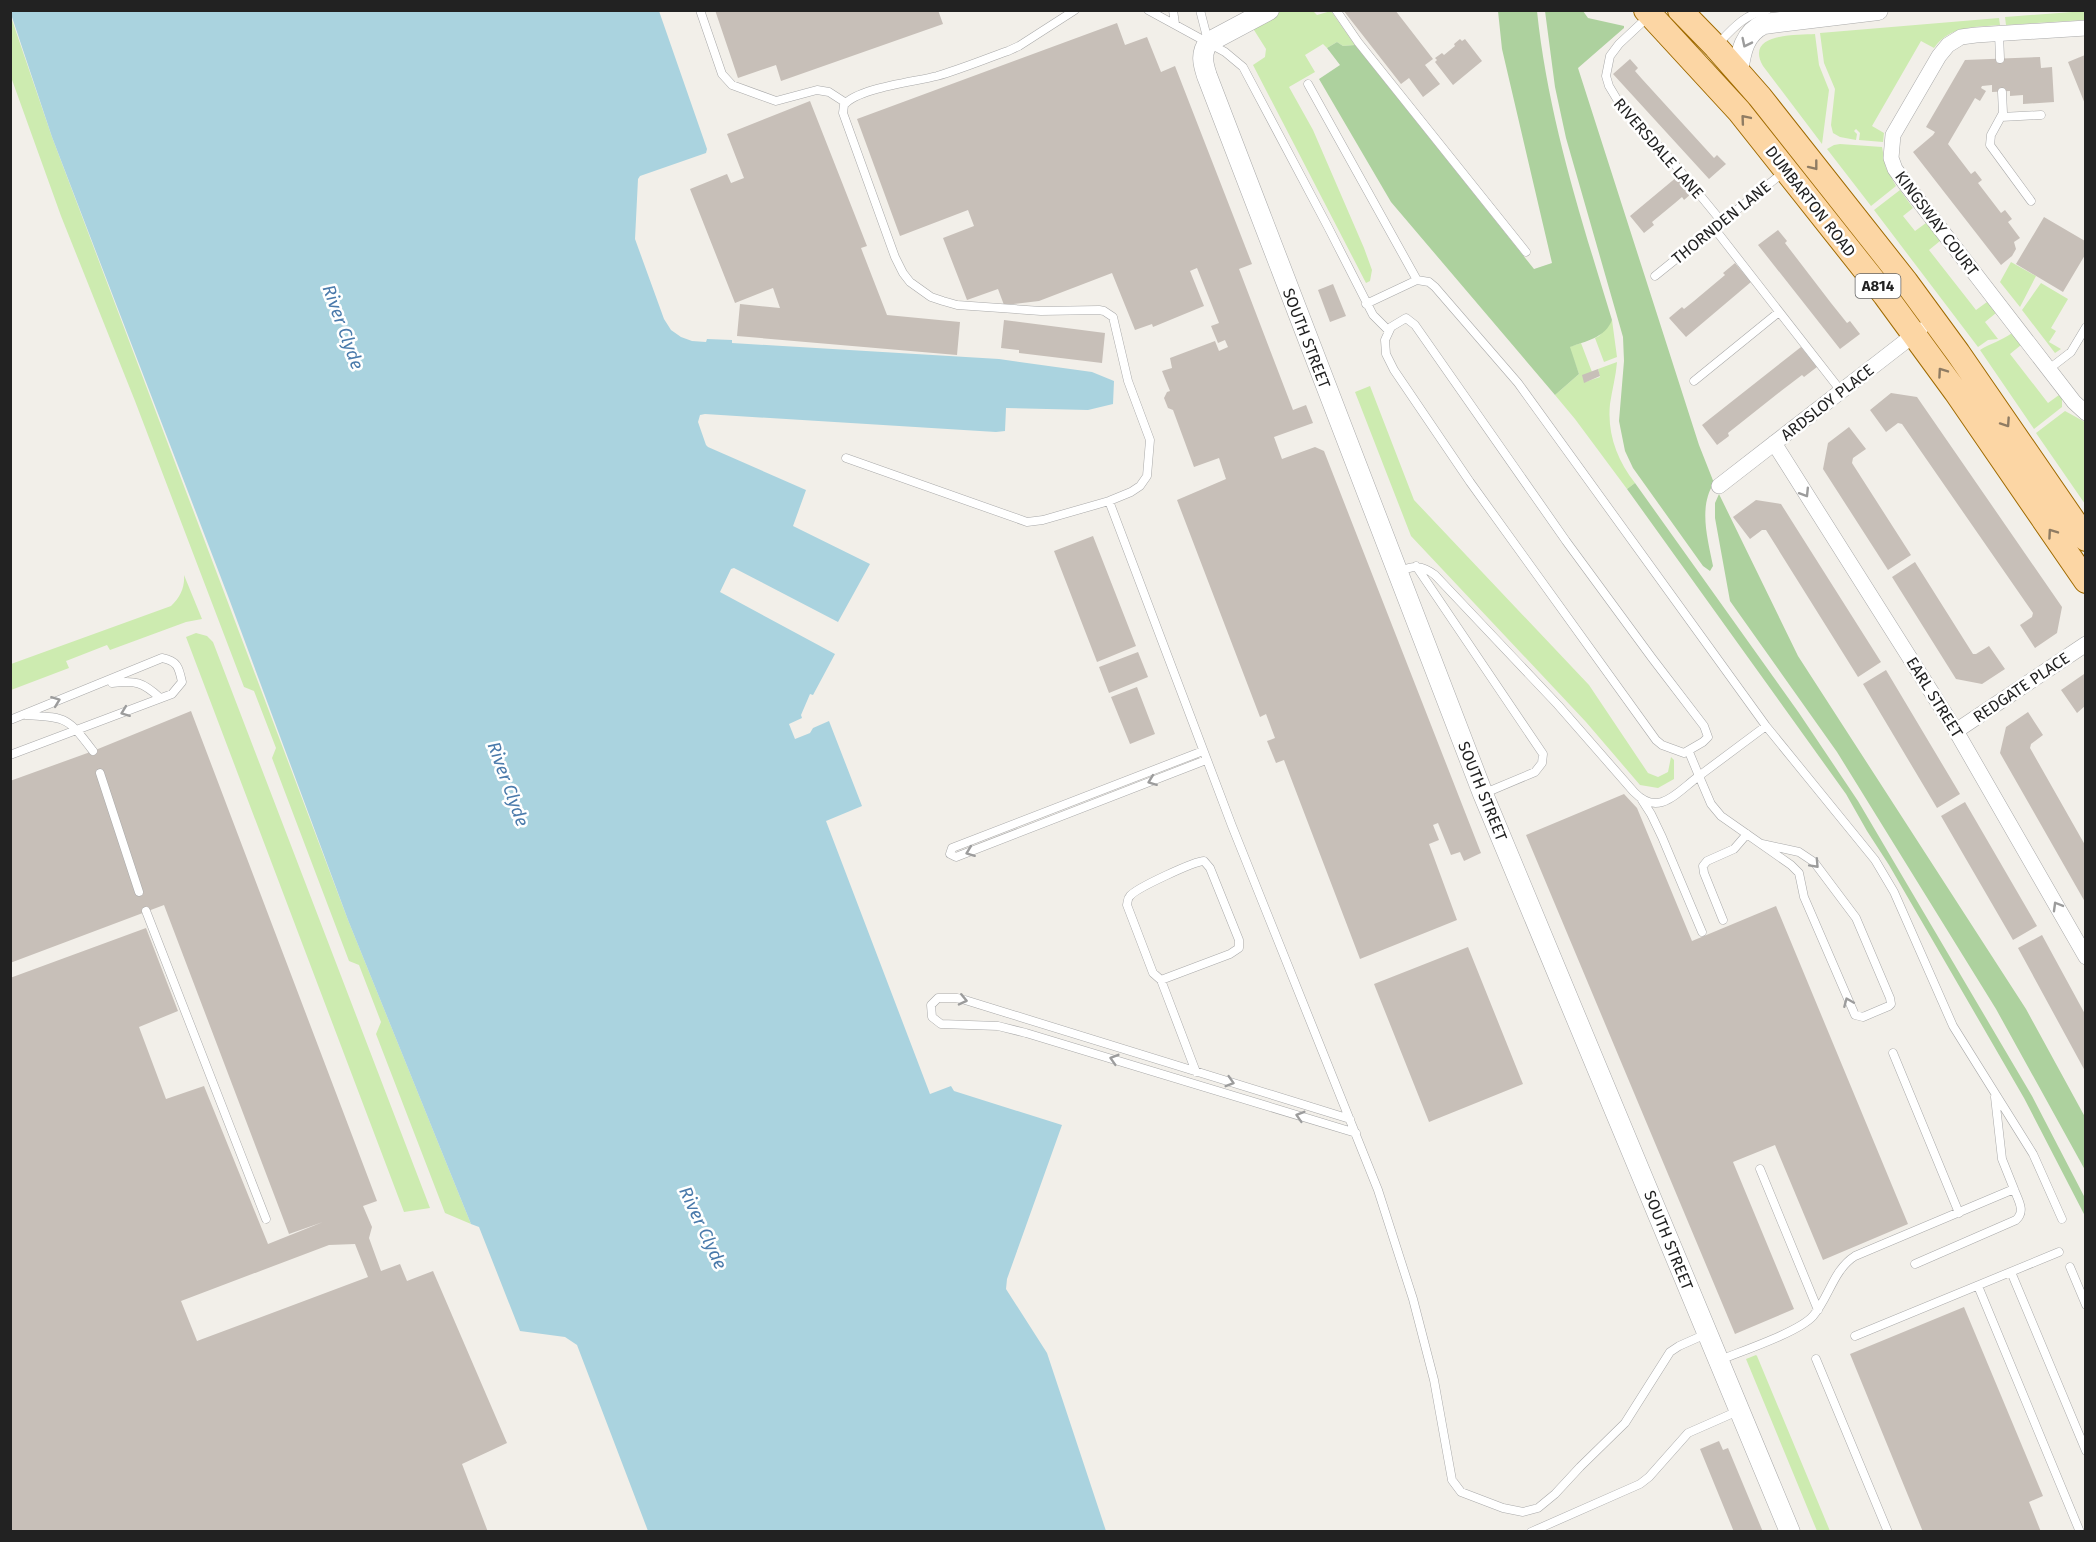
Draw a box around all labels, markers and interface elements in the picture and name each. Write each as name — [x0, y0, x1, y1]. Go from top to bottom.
one-way arrow — [1741, 36, 1753, 47]
street label: RIVERSDALE LANE — [1610, 94, 1707, 202]
one-way arrow — [1741, 115, 1752, 126]
street label: DUMBARTON ROAD — [1761, 142, 1860, 261]
one-way arrow — [1807, 159, 1818, 170]
street label: KINGSWAY COURT — [1891, 167, 1983, 280]
street label: THORNDEN LANE — [1668, 177, 1775, 268]
road number: A814 — [1856, 274, 1900, 298]
water label: River Clyde — [317, 282, 369, 372]
street label: SOUTH STREET — [1279, 286, 1335, 391]
street label: ARDSLOY PLACE — [1777, 360, 1877, 445]
one-way arrow — [1938, 368, 1949, 379]
one-way arrow — [1999, 416, 2010, 427]
one-way arrow — [1798, 487, 1810, 497]
one-way arrow — [2048, 529, 2059, 540]
street label: REDGATE PLACE — [1970, 648, 2073, 727]
street label: EARL STREET — [1902, 653, 1967, 742]
one-way arrow — [50, 696, 61, 709]
one-way arrow — [120, 704, 131, 717]
water label: River Clyde — [482, 739, 534, 829]
street label: SOUTH STREET — [1454, 739, 1511, 844]
one-way arrow — [1147, 774, 1158, 786]
one-way arrow — [965, 844, 976, 857]
one-way arrow — [1808, 857, 1819, 868]
one-way arrow — [2053, 902, 2064, 913]
one-way arrow — [958, 993, 968, 1006]
one-way arrow — [1843, 998, 1855, 1009]
one-way arrow — [1109, 1054, 1120, 1066]
one-way arrow — [1224, 1075, 1235, 1087]
one-way arrow — [1295, 1111, 1306, 1123]
water label: River Clyde — [674, 1183, 732, 1273]
street label: SOUTH STREET — [1640, 1188, 1697, 1293]

